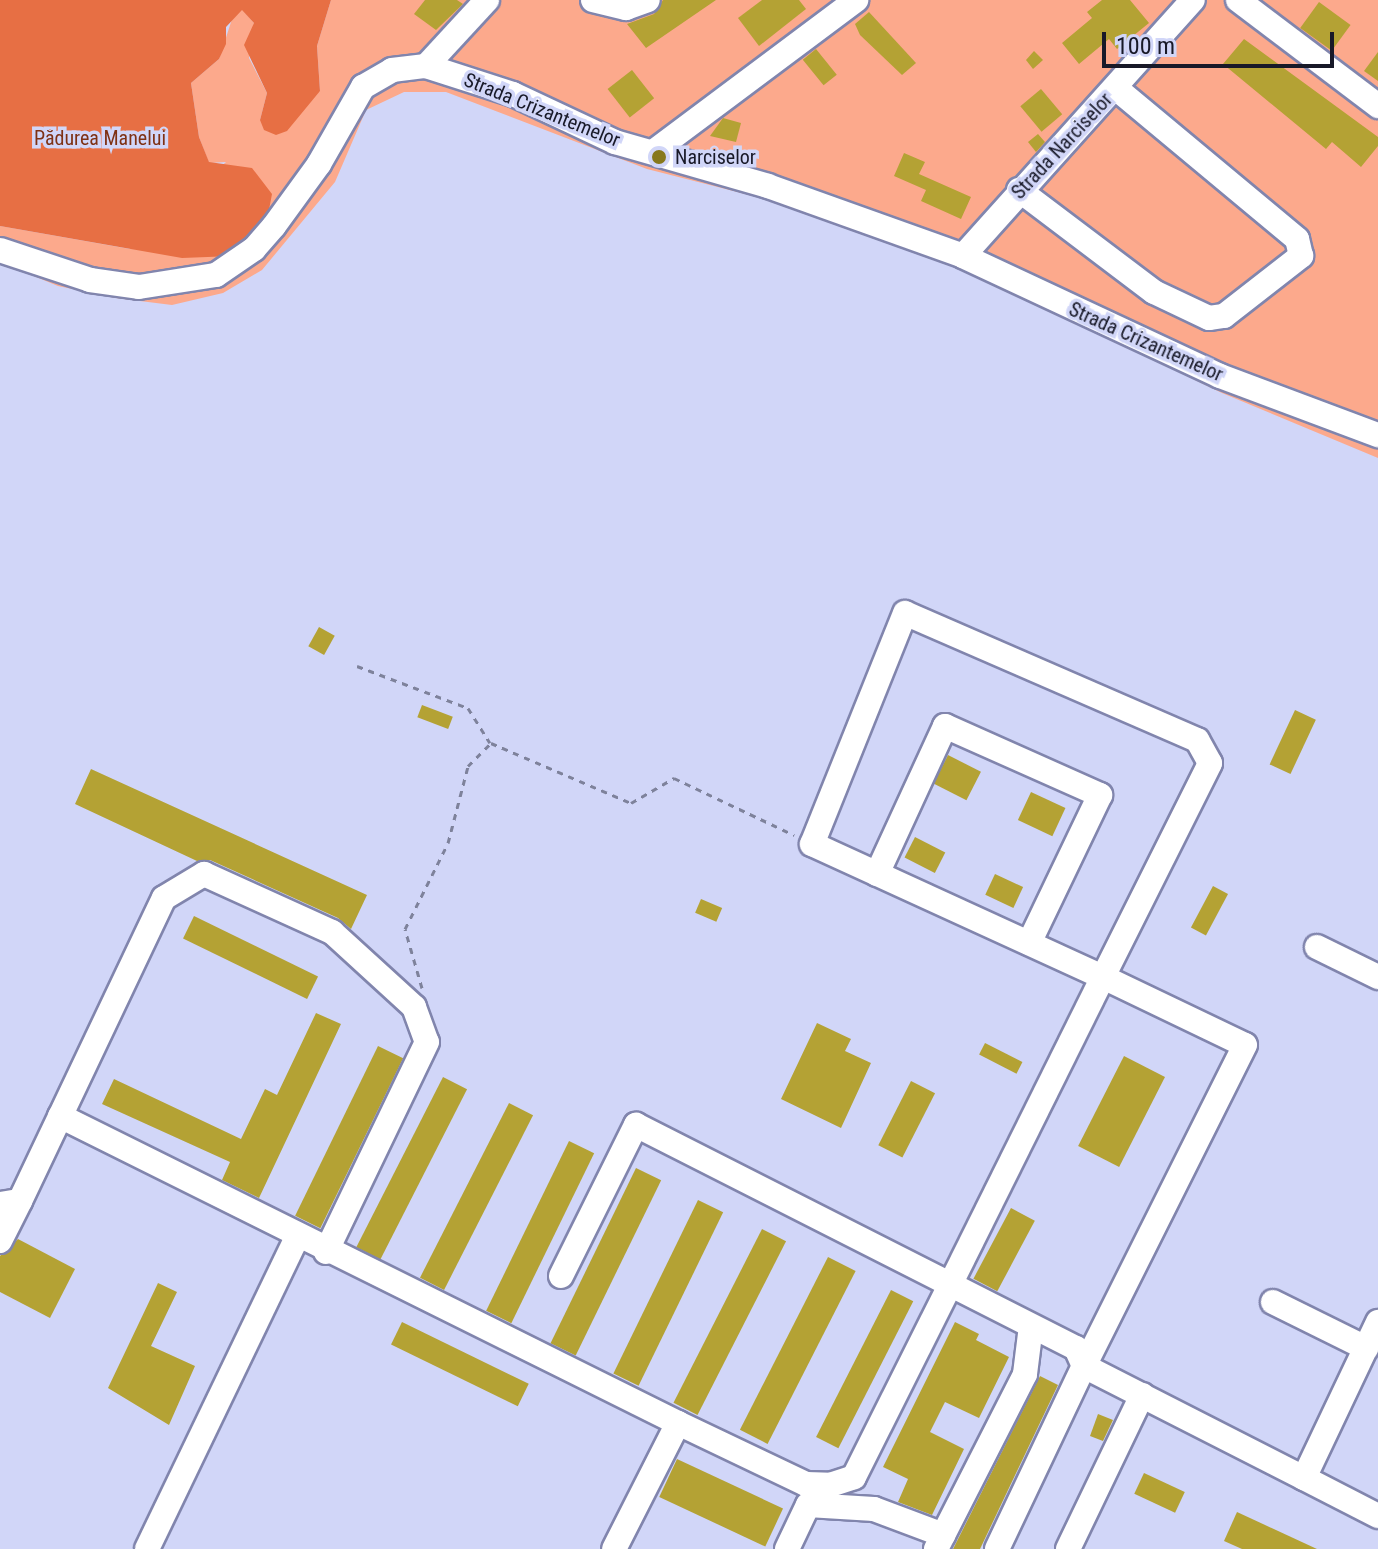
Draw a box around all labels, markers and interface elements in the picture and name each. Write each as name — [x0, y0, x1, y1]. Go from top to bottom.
scale bar — [1106, 16, 1338, 66]
text: 100 m — [1116, 32, 1175, 60]
street label: Strada Crizantemelor — [460, 68, 624, 152]
street label: Strada Narciselor — [1007, 88, 1117, 204]
park label: Pădurea Manelui — [34, 126, 166, 150]
place label: Narciselor — [675, 145, 756, 169]
marker: Narciselor — [650, 148, 668, 166]
street label: Strada Crizantemelor — [1065, 297, 1227, 387]

